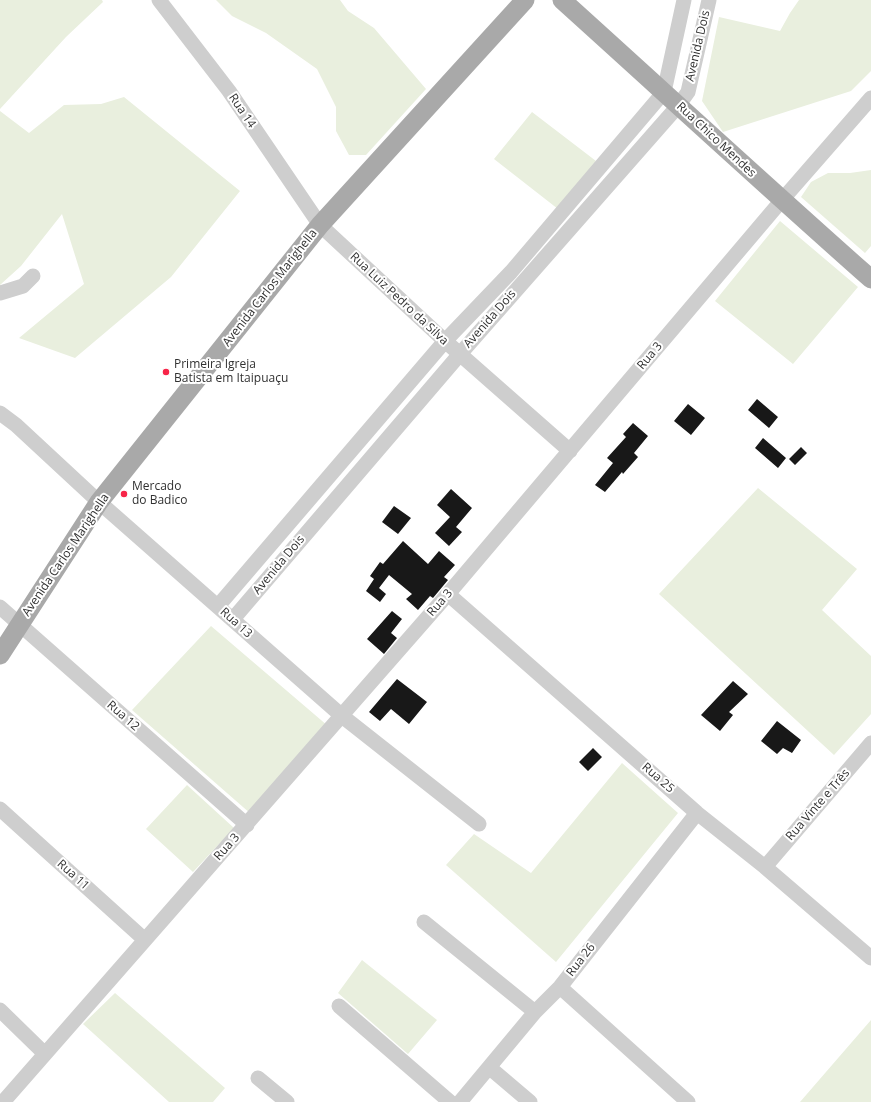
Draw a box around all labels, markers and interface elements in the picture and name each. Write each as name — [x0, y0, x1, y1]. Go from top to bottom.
street label: Avenida Dois — [683, 9, 713, 83]
street label: Rua 14 — [225, 91, 259, 131]
street label: Rua Chico Mendes — [673, 100, 759, 180]
street label: Avenida Carlos Marighella — [220, 227, 320, 349]
street label: Rua Luiz Pedro da Silva — [347, 250, 451, 348]
street label: Avenida Dois — [461, 287, 519, 351]
street label: Rua 3 — [634, 339, 666, 373]
place label: Primeira Igreja Batista em Itaipuaçu — [174, 358, 288, 386]
marker: Primeira Igreja Batista em Itaipuaçu — [161, 367, 171, 377]
place label: Mercado do Badico — [132, 480, 187, 508]
marker: Mercado do Badico — [119, 489, 129, 499]
street label: Avenida Carlos Marighella — [20, 491, 112, 619]
street label: Avenida Dois — [250, 533, 308, 597]
street label: Rua 3 — [424, 586, 456, 620]
street label: Rua 13 — [217, 605, 255, 641]
street label: Rua 12 — [104, 698, 142, 734]
street label: Rua 25 — [639, 760, 677, 796]
street label: Rua Vinte e Três — [783, 766, 853, 844]
street label: Rua 3 — [211, 831, 243, 863]
street label: Rua 11 — [54, 857, 92, 893]
street label: Rua 26 — [564, 940, 598, 980]

